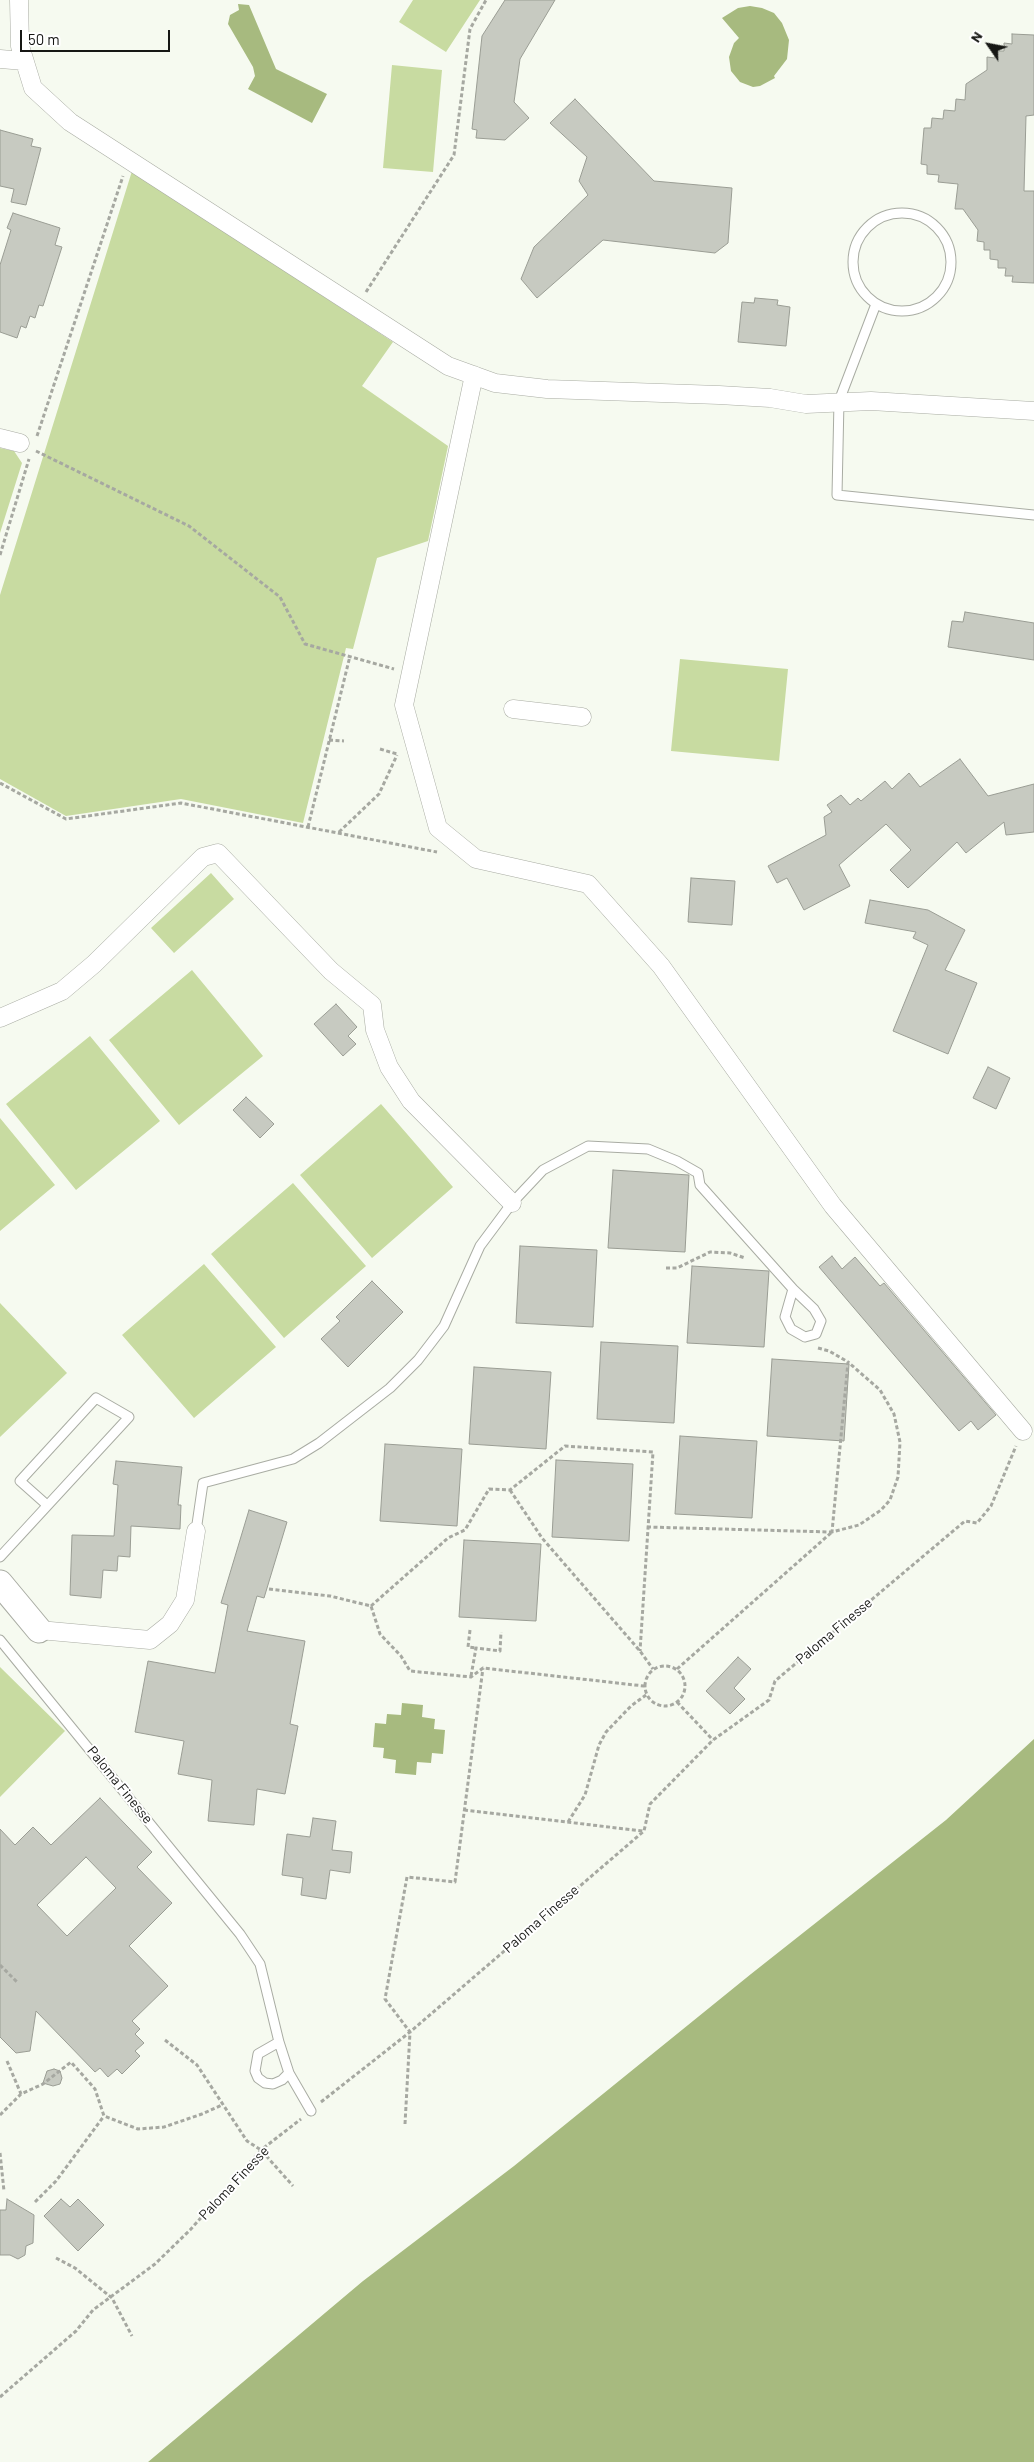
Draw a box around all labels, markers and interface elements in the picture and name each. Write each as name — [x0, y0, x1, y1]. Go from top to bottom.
scale bar — [22, 20, 172, 52]
north arrow — [964, 20, 1014, 70]
text: N — [966, 28, 986, 45]
text: 50 m — [28, 30, 60, 48]
street label: Paloma Finesse — [792, 1594, 876, 1668]
street label: Paloma Finesse — [84, 1743, 156, 1827]
street label: Paloma Finesse — [500, 1882, 582, 1956]
street label: Paloma Finesse — [196, 2143, 272, 2223]

